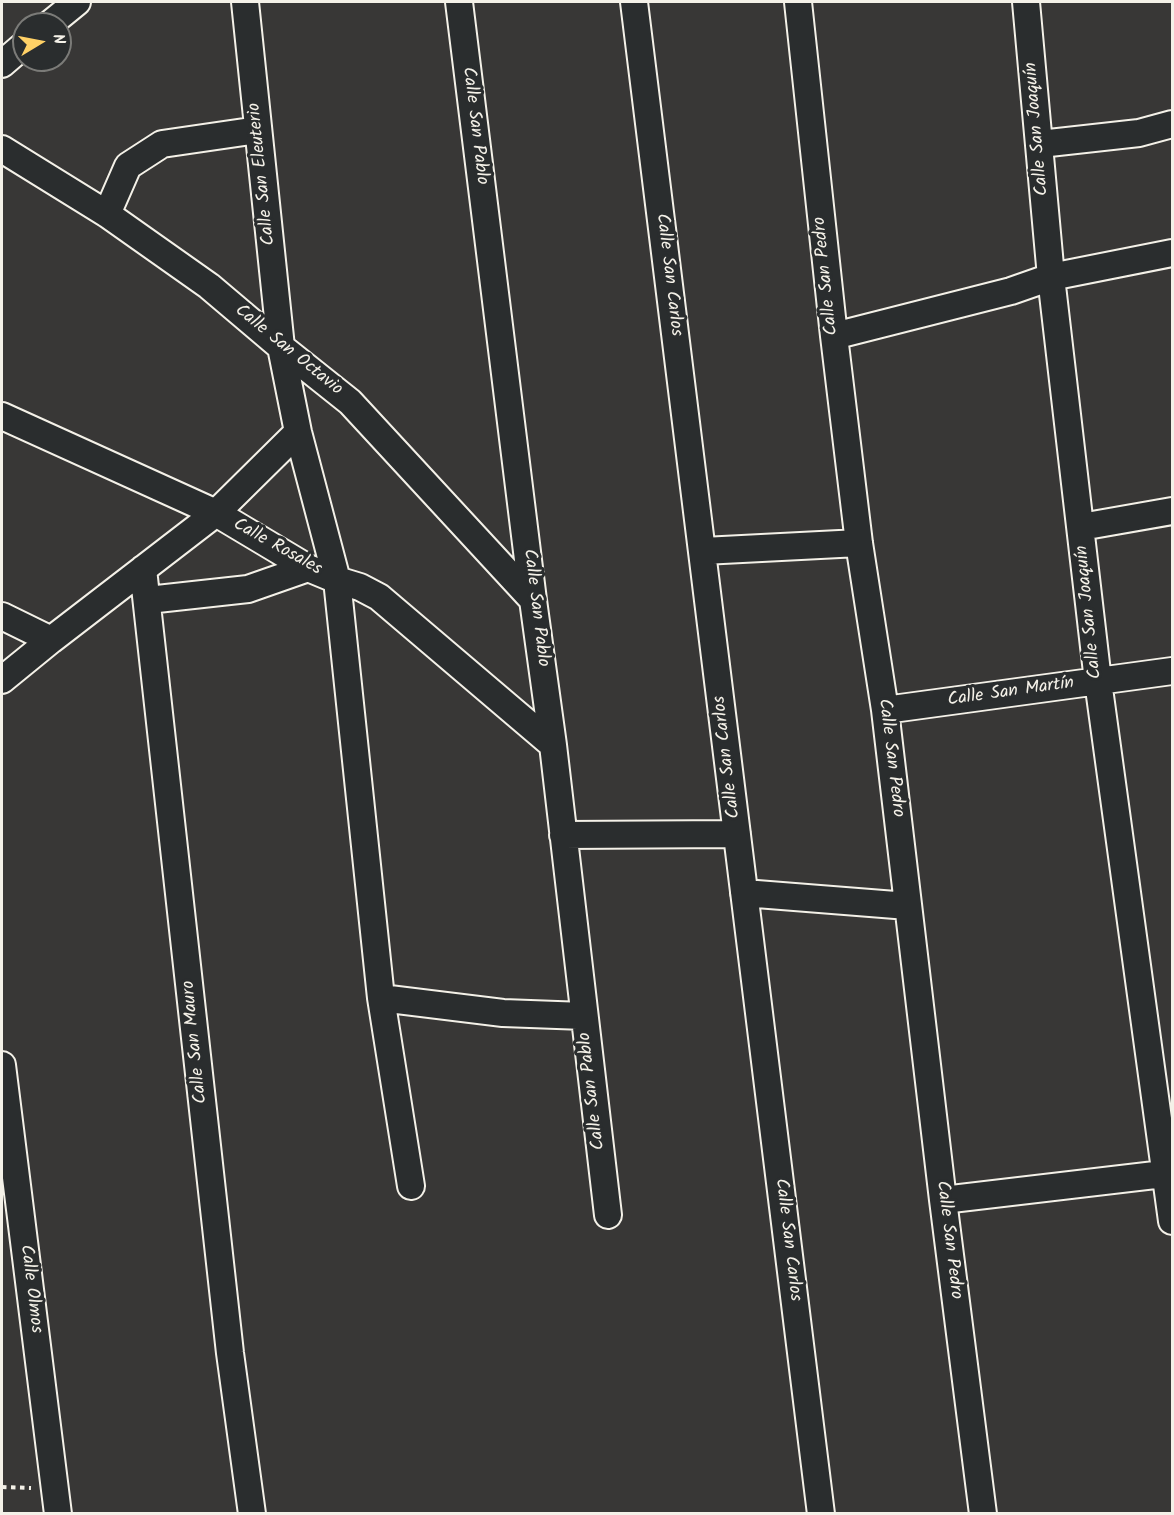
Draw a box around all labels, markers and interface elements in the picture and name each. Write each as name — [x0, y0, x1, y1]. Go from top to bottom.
north arrow — [12, 12, 72, 72]
text: N — [45, 32, 71, 46]
street label: Calle San Joaquín — [1021, 61, 1055, 197]
street label: Calle San Pablo — [456, 66, 492, 186]
street label: Calle San Eleuterio — [245, 102, 281, 246]
street label: Calle San Carlos — [650, 212, 686, 338]
street label: Calle San Pedro — [810, 216, 844, 336]
street label: Calle San Octavio — [230, 301, 346, 401]
street label: Calle Rosales — [229, 515, 325, 581]
street label: Calle San Joaquín — [1072, 544, 1108, 680]
street label: Calle San Pablo — [517, 548, 553, 668]
street label: Calle San Martín — [946, 673, 1076, 713]
street label: Calle San Carlos — [710, 694, 746, 820]
street label: Calle San Pedro — [872, 698, 908, 818]
street label: Calle San Mauro — [179, 979, 213, 1105]
street label: Calle San Pablo — [575, 1031, 611, 1151]
street label: Calle San Carlos — [769, 1177, 805, 1303]
street label: Calle San Pedro — [930, 1180, 966, 1300]
street label: Calle Olmos — [14, 1244, 46, 1334]

